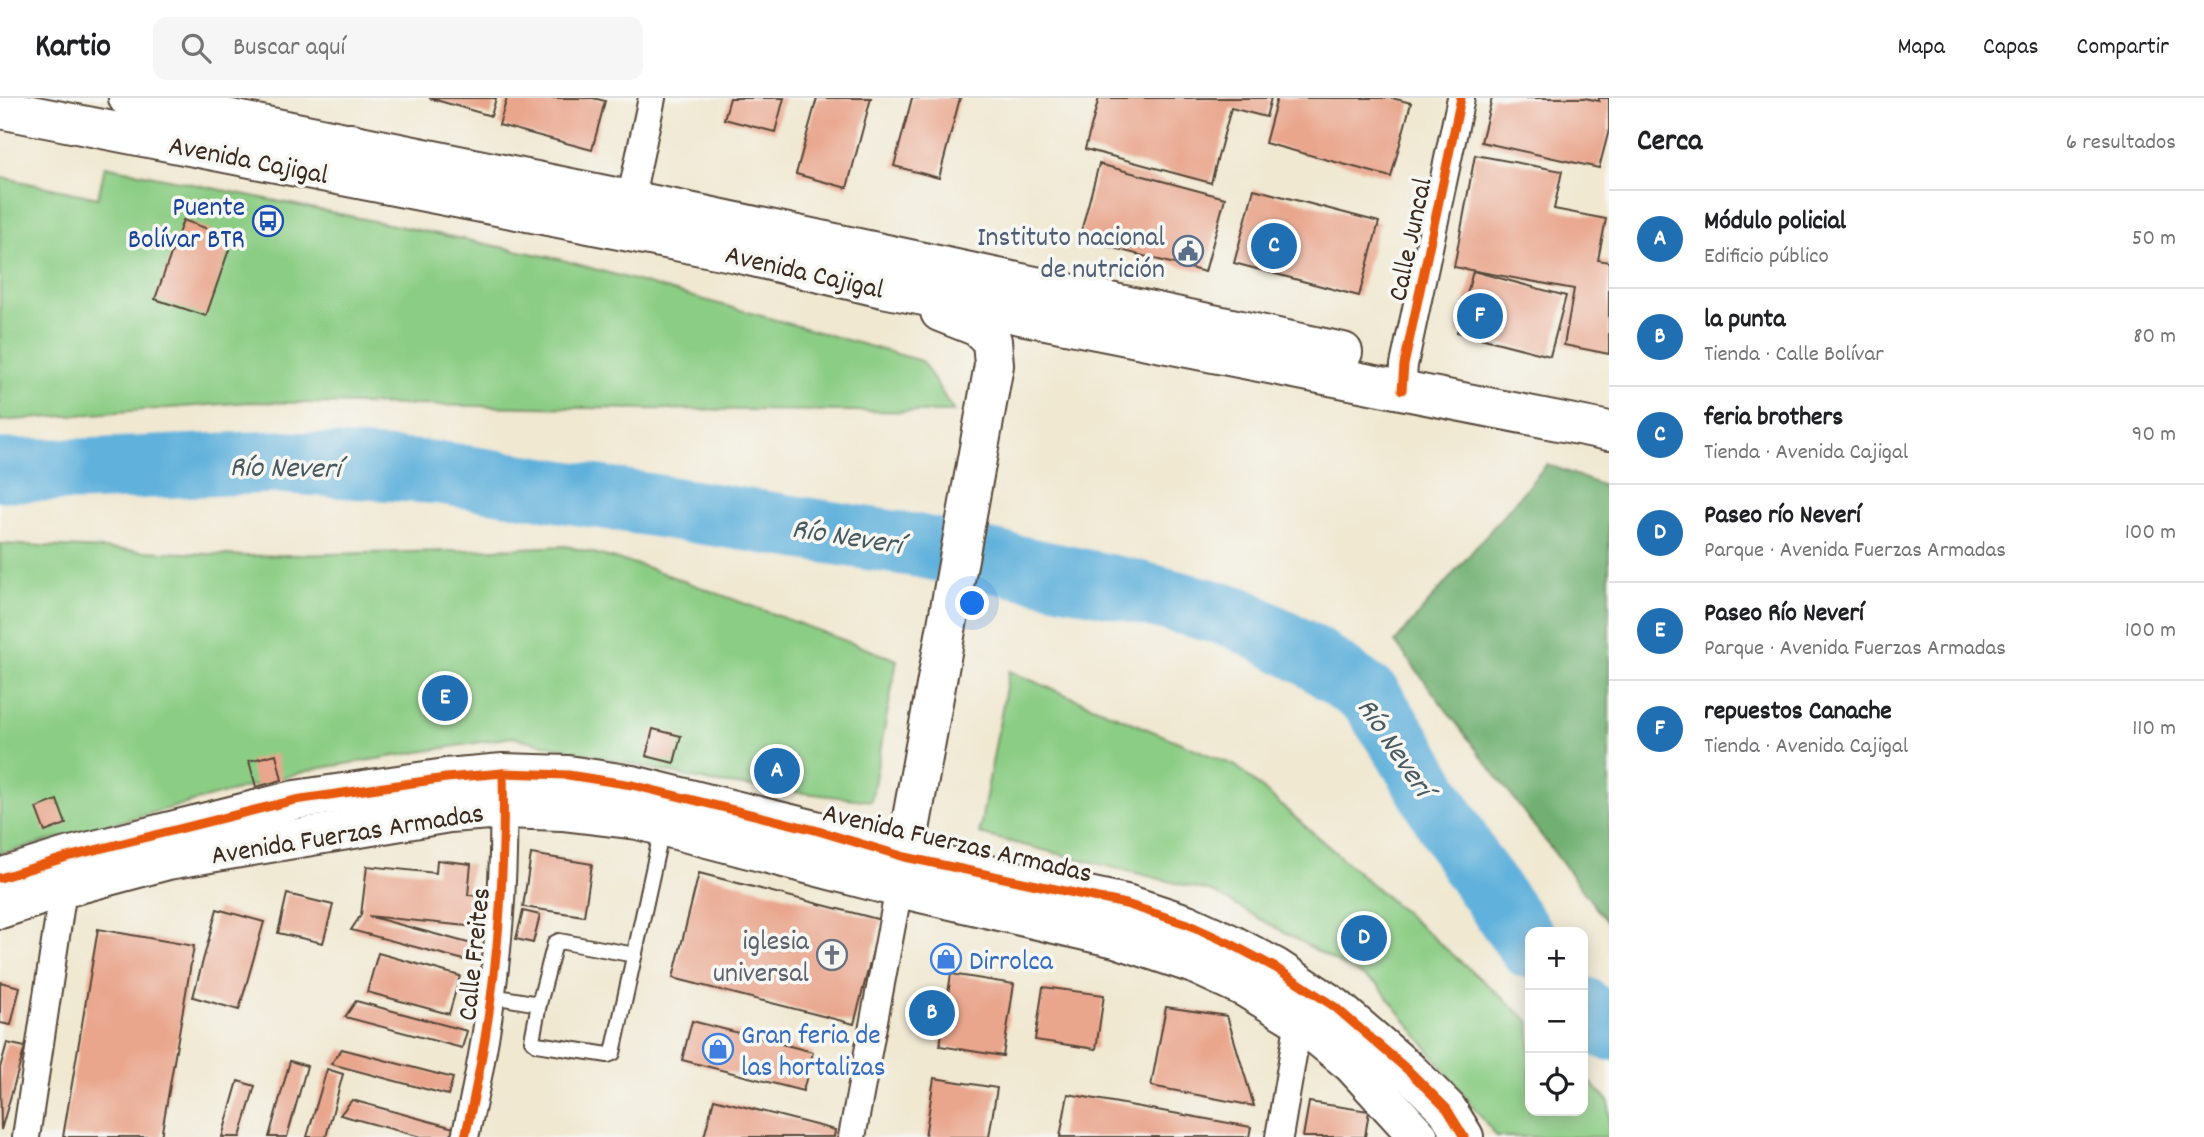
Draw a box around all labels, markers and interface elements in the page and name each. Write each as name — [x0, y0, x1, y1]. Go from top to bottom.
search box — [153, 17, 643, 80]
text: Kartio — [35, 25, 111, 72]
icon: search — [177, 29, 215, 67]
text: Buscar aquí — [233, 30, 345, 67]
text: Mapa — [1897, 31, 1945, 65]
text: Capas — [1983, 31, 2039, 65]
text: Compartir — [2077, 31, 2169, 65]
text: Cerca — [1637, 122, 1702, 165]
text: 6 resultados — [2066, 127, 2176, 160]
street label: Avenida Cajigal — [165, 128, 331, 198]
street label: Calle Juncal — [1380, 174, 1446, 305]
place label: Puente Bolívar BTR — [128, 190, 245, 262]
bus stop icon: Puente Bolívar BTR — [251, 204, 285, 238]
text: Módulo policial — [1704, 204, 1846, 241]
place label: Instituto nacional de nutrición — [977, 220, 1165, 292]
pin: C — [1251, 220, 1297, 272]
text: A — [1654, 223, 1666, 256]
text: 50 m — [2132, 223, 2176, 256]
public building icon: Instituto nacional de nutrición — [1171, 234, 1205, 268]
street label: Avenida Cajigal — [721, 237, 887, 313]
text: Edificio público — [1704, 241, 1829, 274]
pin: F — [1457, 290, 1503, 342]
text: la punta — [1704, 302, 1785, 339]
text: B — [1655, 321, 1665, 354]
text: 80 m — [2133, 321, 2176, 354]
text: Tienda · Calle Bolívar — [1704, 339, 1884, 372]
text: feria brothers — [1704, 400, 1843, 437]
text: C — [1654, 419, 1666, 452]
text: 90 m — [2132, 419, 2176, 452]
text: Tienda · Avenida Cajigal — [1704, 437, 1908, 470]
water label: Río Neverí — [229, 448, 348, 493]
text: Paseo río Neverí — [1704, 498, 1861, 535]
water label: Río Neverí — [788, 510, 912, 571]
text: D — [1654, 517, 1666, 550]
text: 100 m — [2125, 517, 2176, 550]
text: Parque · Avenida Fuerzas Armadas — [1704, 535, 2006, 568]
your location — [955, 586, 989, 620]
text: Paseo Río Neverí — [1704, 596, 1864, 633]
text: E — [1655, 615, 1665, 648]
text: 100 m — [2125, 615, 2176, 648]
text: Parque · Avenida Fuerzas Armadas — [1704, 633, 2006, 666]
pin: E — [422, 672, 468, 724]
water label: Río Neverí — [1343, 691, 1445, 813]
text: repuestos Canache — [1704, 694, 1892, 731]
text: F — [1655, 713, 1665, 746]
text: 110 m — [2132, 713, 2176, 746]
text: Tienda · Avenida Cajigal — [1704, 731, 1908, 764]
pin: A — [754, 745, 800, 797]
street label: Avenida Fuerzas Armadas — [818, 795, 1096, 896]
street label: Avenida Fuerzas Armadas — [209, 796, 487, 878]
street label: Calle Freites — [450, 886, 504, 1023]
pin: D — [1341, 912, 1387, 964]
place label: iglesia universal — [713, 924, 810, 996]
map controls — [1525, 927, 1588, 1116]
button: + — [1525, 927, 1588, 990]
church icon: iglesia universal — [815, 938, 849, 972]
shop icon: Dirrolca — [929, 942, 963, 976]
place label: Dirrolca — [969, 944, 1054, 984]
pin: B — [909, 987, 955, 1039]
button: − — [1525, 990, 1588, 1053]
place label: Gran feria de las hortalizas — [741, 1018, 885, 1090]
shop icon: Gran feria de las hortalizas — [701, 1032, 735, 1066]
button: locate — [1525, 1053, 1588, 1116]

